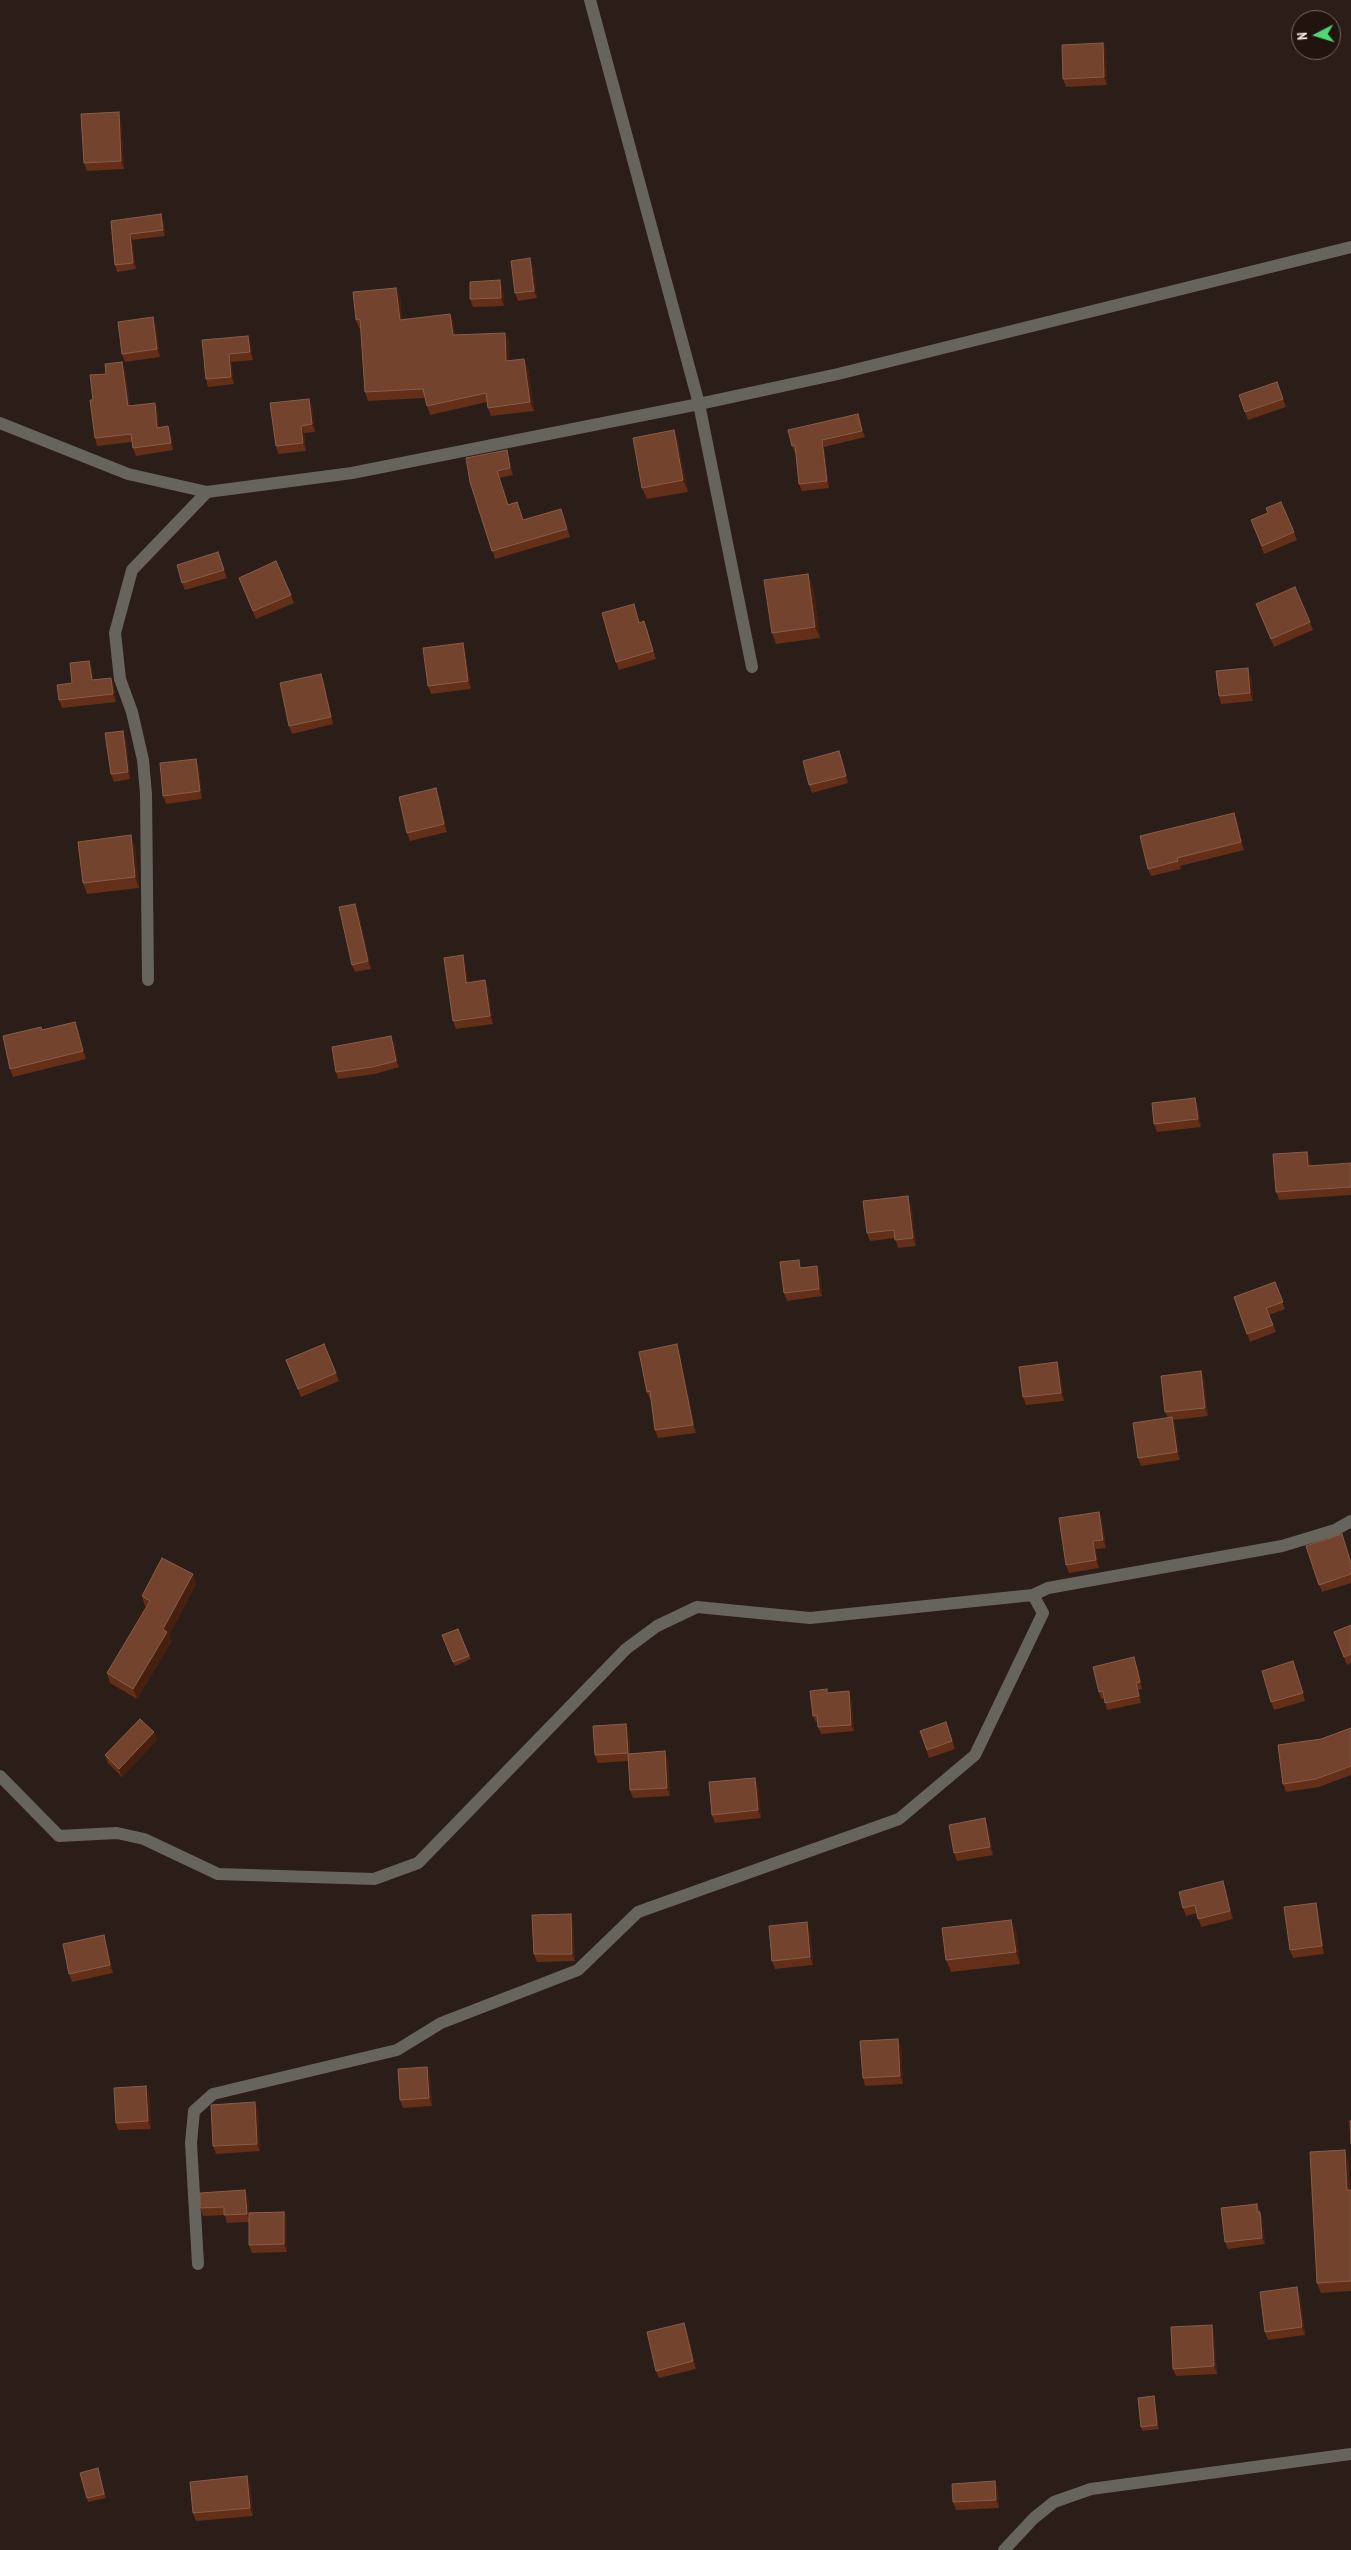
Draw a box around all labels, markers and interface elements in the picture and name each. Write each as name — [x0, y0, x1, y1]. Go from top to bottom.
north arrow — [1291, 10, 1341, 60]
text: N — [1293, 32, 1311, 41]

